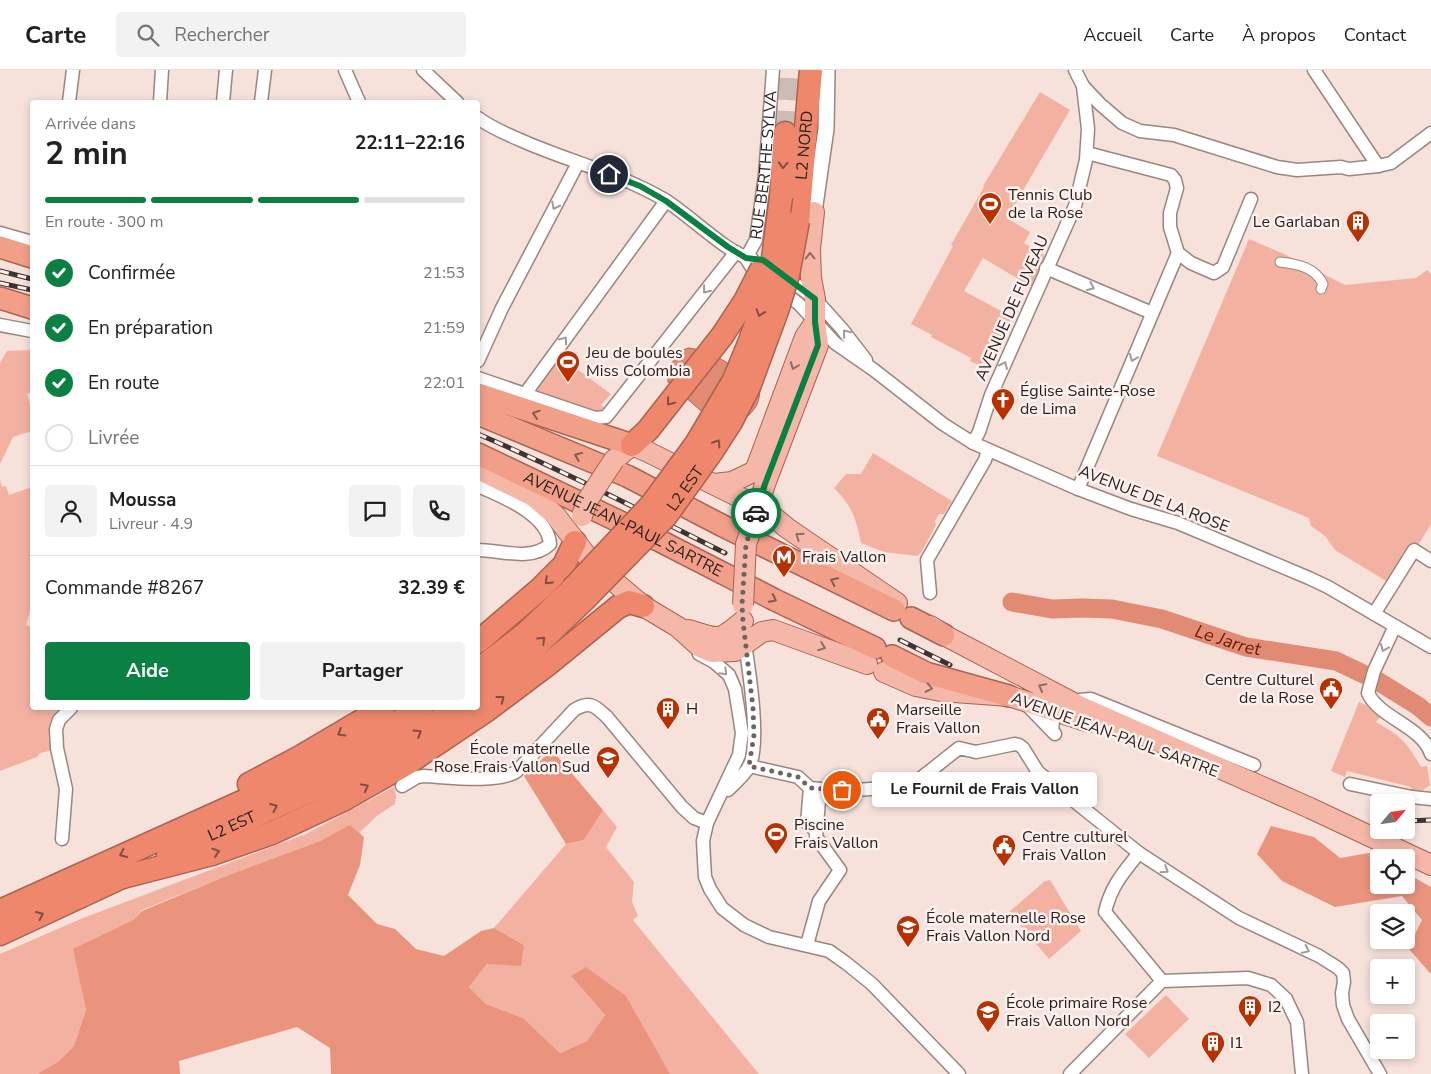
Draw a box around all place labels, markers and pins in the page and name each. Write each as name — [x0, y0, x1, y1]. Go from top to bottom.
pin — [588, 153, 630, 195]
place label: Tennis Club de la Rose — [1008, 184, 1092, 224]
sports icon: Tennis Club de la Rose — [977, 191, 1003, 225]
building icon: Le Garlaban — [1345, 209, 1371, 243]
place label: Le Garlaban — [1253, 211, 1340, 233]
place label: Jeu de boules Miss Colombia — [585, 342, 691, 382]
sports icon: Jeu de boules Miss Colombia — [555, 349, 581, 383]
place label: Église Sainte-Rose de Lima — [1020, 380, 1155, 420]
church icon: Église Sainte-Rose de Lima — [990, 387, 1016, 421]
metro station icon: Frais Vallon — [771, 544, 797, 578]
place label: Frais Vallon — [802, 546, 886, 568]
place label: Centre Culturel de la Rose — [1205, 669, 1314, 709]
public building icon: Centre Culturel de la Rose — [1318, 676, 1344, 710]
building icon: H — [655, 696, 681, 730]
place label: H — [686, 698, 698, 720]
place label: Marseille Frais Vallon — [896, 699, 980, 739]
public building icon: Marseille Frais Vallon — [865, 706, 891, 740]
place label: École maternelle Rose Frais Vallon Sud — [434, 738, 590, 778]
school or university icon: École maternelle Rose Frais Vallon Sud — [595, 745, 621, 779]
pin — [821, 769, 863, 811]
callout: Le Fournil de Frais Vallon — [872, 772, 1097, 808]
place label: Piscine Frais Vallon — [794, 814, 878, 854]
sports icon: Piscine Frais Vallon — [763, 821, 789, 855]
place label: Centre culturel Frais Vallon — [1022, 826, 1128, 866]
public building icon: Centre culturel Frais Vallon — [991, 833, 1017, 867]
place label: École maternelle Rose Frais Vallon Nord — [926, 907, 1086, 947]
school or university icon: École maternelle Rose Frais Vallon Nord — [895, 914, 921, 948]
place label: École primaire Rose Frais Vallon Nord — [1006, 992, 1147, 1032]
building icon: I2 — [1237, 994, 1263, 1028]
place label: I2 — [1268, 996, 1282, 1018]
school or university icon: École primaire Rose Frais Vallon Nord — [975, 999, 1001, 1033]
building icon: I1 — [1200, 1030, 1226, 1064]
place label: I1 — [1230, 1032, 1244, 1054]

